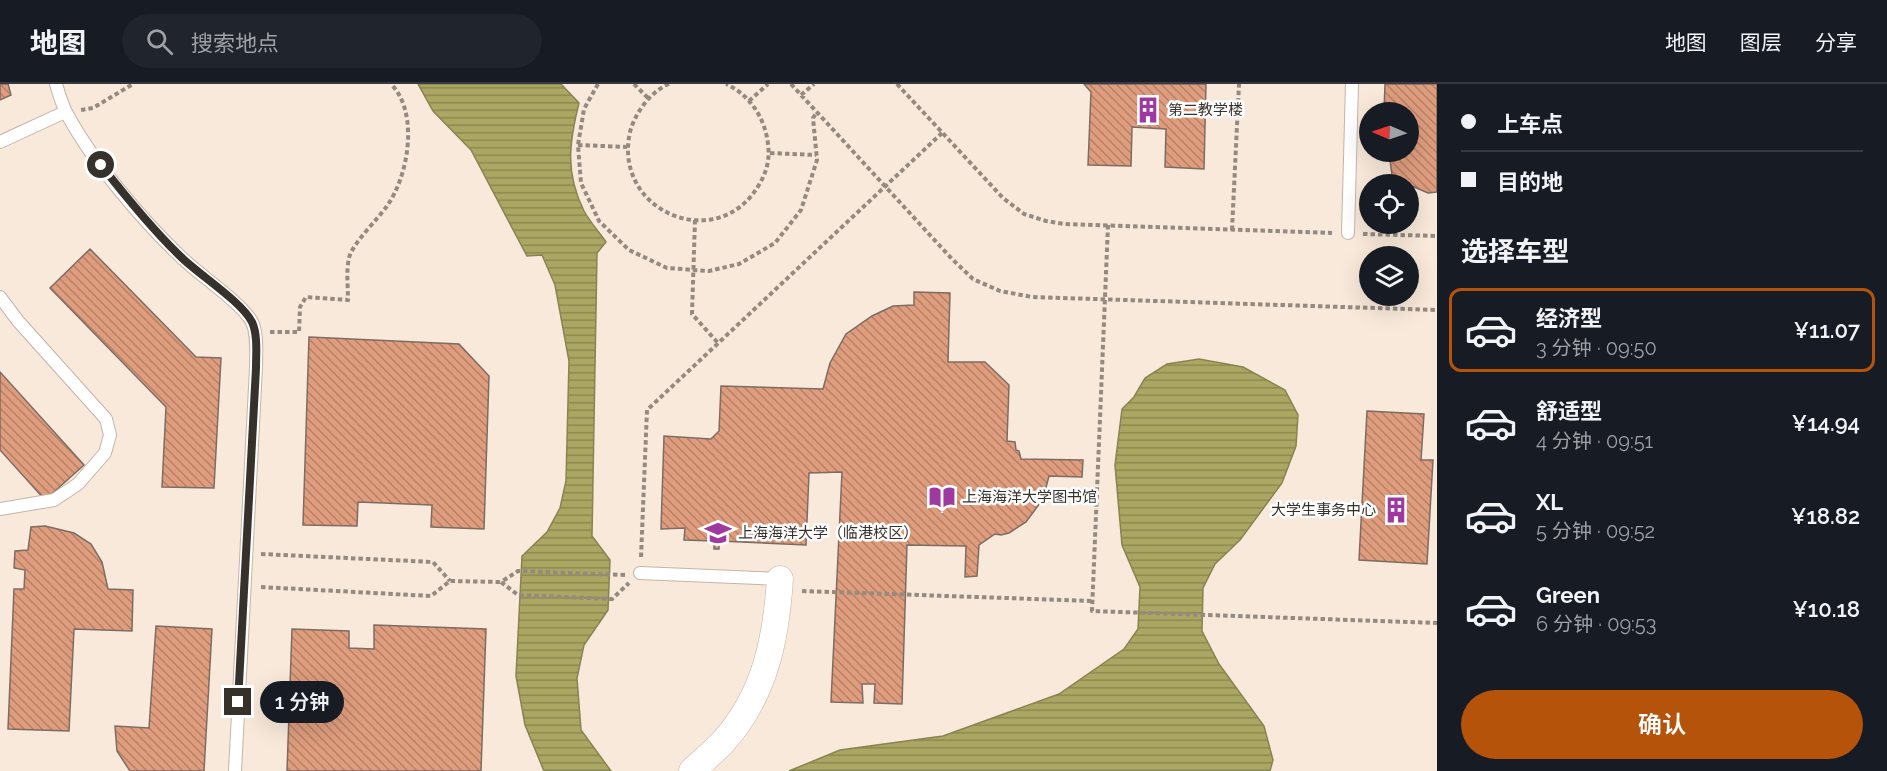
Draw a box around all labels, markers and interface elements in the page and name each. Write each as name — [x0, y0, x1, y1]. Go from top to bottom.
search box — [122, 14, 542, 68]
icon: search — [143, 25, 176, 58]
text: 地图 — [30, 27, 86, 60]
text: 搜索地点 — [191, 30, 279, 56]
text: 地图 — [1665, 30, 1707, 55]
text: 图层 — [1740, 30, 1782, 55]
text: 分享 — [1815, 30, 1857, 55]
building icon: 第二教学楼 — [1133, 95, 1163, 125]
place label: 第二教学楼 — [1168, 101, 1243, 119]
north arrow — [1359, 102, 1419, 162]
map controls — [1359, 102, 1419, 306]
text: 上车点 — [1497, 111, 1563, 137]
route start — [87, 151, 114, 178]
text: 目的地 — [1497, 169, 1563, 195]
button: locate — [1359, 174, 1419, 234]
text: 选择车型 — [1461, 236, 1569, 267]
button: layers — [1359, 246, 1419, 306]
icon: car — [1464, 303, 1518, 357]
text: 经济型 — [1536, 305, 1602, 331]
text: ¥11.07 — [1794, 317, 1860, 343]
text: 3 分钟 · 09:50 — [1536, 336, 1657, 360]
icon: car — [1464, 396, 1518, 450]
text: 舒适型 — [1536, 398, 1602, 424]
text: ¥14.94 — [1792, 410, 1860, 436]
text: 4 分钟 · 09:51 — [1536, 429, 1653, 453]
library icon: 上海海洋大学图书馆 — [927, 482, 957, 512]
place label: 上海海洋大学图书馆 — [962, 488, 1097, 506]
icon: car — [1464, 489, 1518, 543]
text: XL — [1536, 489, 1563, 515]
building icon: 大学生事务中心 — [1381, 495, 1411, 525]
place label: 大学生事务中心 — [1271, 501, 1376, 519]
text: ¥18.82 — [1791, 503, 1860, 529]
school or university icon: 上海海洋大学（临港校区） — [703, 518, 733, 548]
text: 5 分钟 · 09:52 — [1536, 519, 1655, 543]
place label: 上海海洋大学（临港校区） — [738, 524, 918, 542]
icon: car — [1464, 582, 1518, 636]
text: Green — [1536, 582, 1600, 608]
text: ¥10.18 — [1792, 596, 1860, 622]
text: 6 分钟 · 09:53 — [1536, 612, 1656, 636]
callout: 1 分钟 — [259, 681, 343, 723]
route end — [224, 688, 251, 715]
text: 1 分钟 — [275, 690, 329, 714]
button: 确认 — [1461, 690, 1863, 759]

